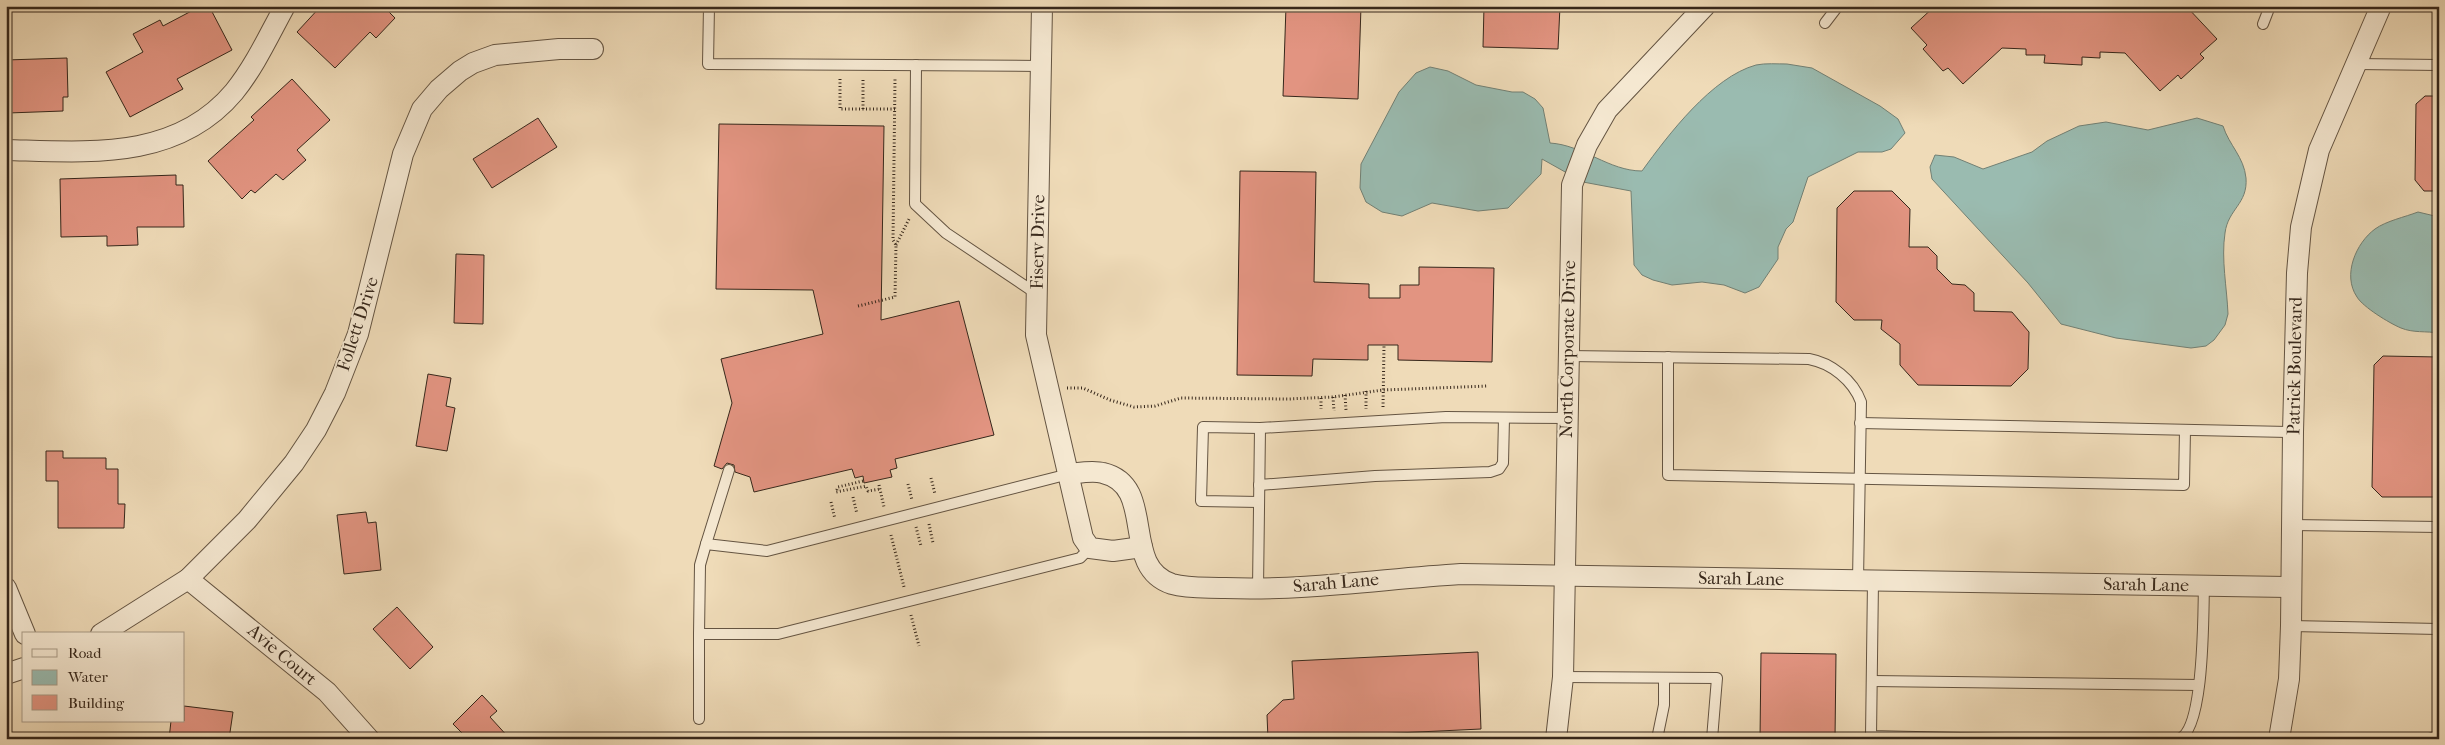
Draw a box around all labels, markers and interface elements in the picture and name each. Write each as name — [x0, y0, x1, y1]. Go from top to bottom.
street label: Fiserv Drive — [1027, 194, 1049, 290]
street label: North Corporate Drive — [1556, 260, 1580, 438]
street label: Follett Drive — [333, 274, 383, 374]
street label: Patrick Boulevard — [2283, 297, 2307, 435]
street label: Sarah Lane — [1698, 568, 1784, 590]
street label: Sarah Lane — [1292, 569, 1380, 597]
street label: Sarah Lane — [2103, 574, 2189, 596]
street label: Avie Court — [242, 619, 321, 690]
legend — [22, 632, 185, 722]
text: Road — [68, 644, 102, 662]
text: Water — [67, 668, 108, 686]
text: Building — [68, 694, 125, 712]

